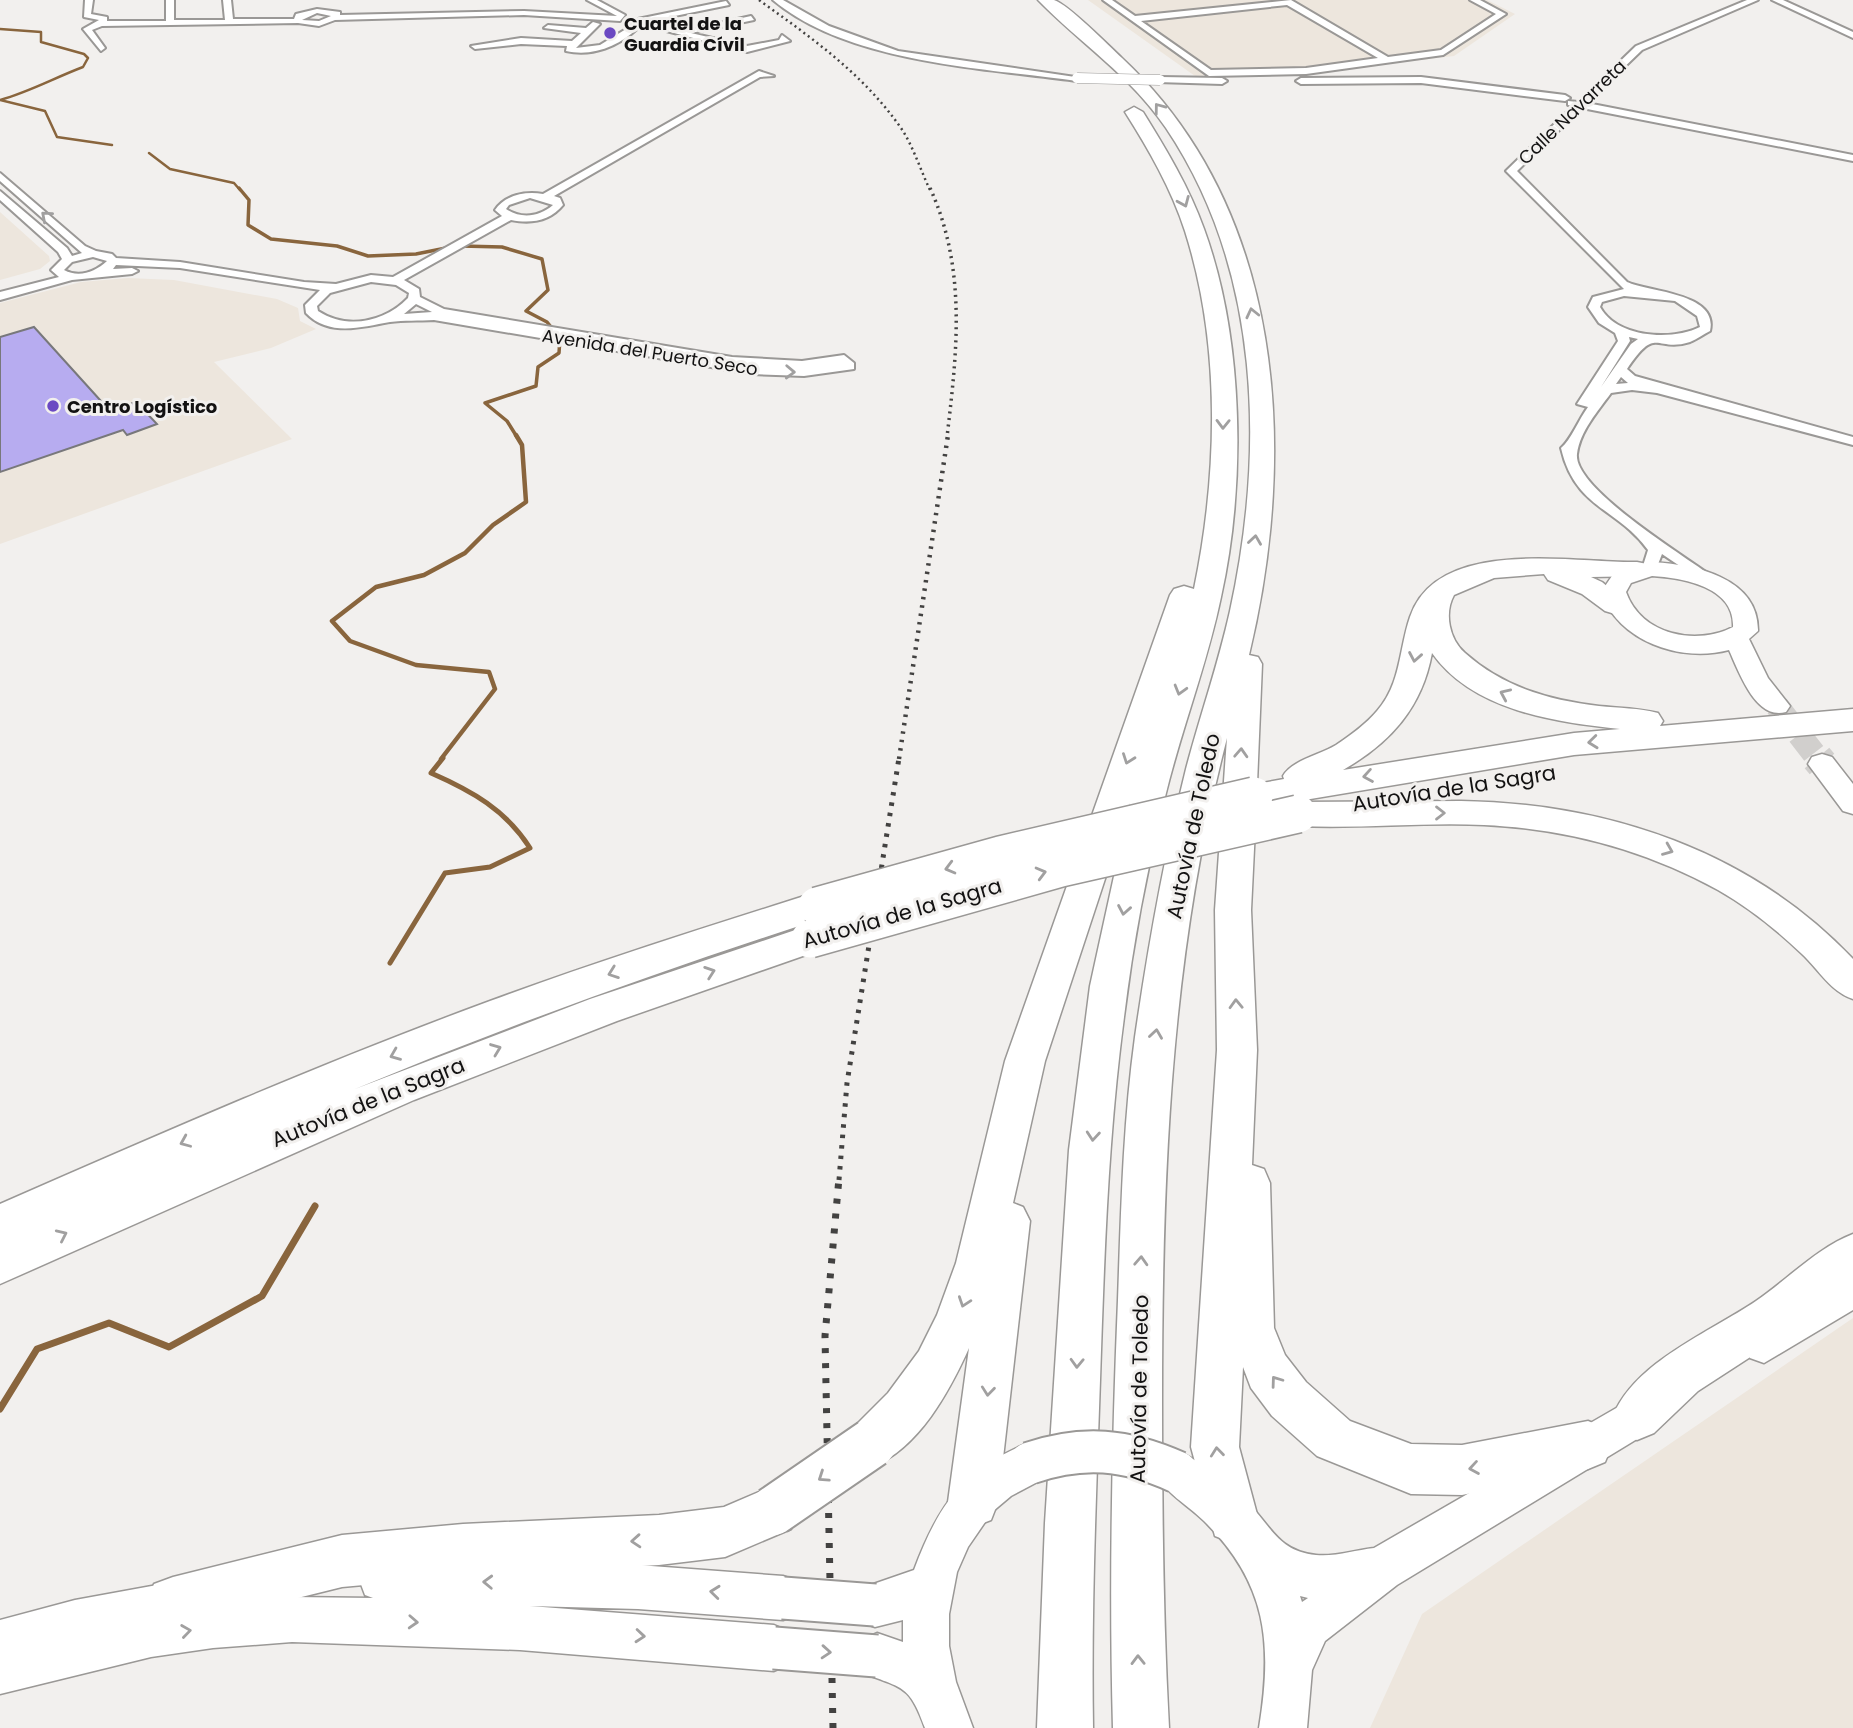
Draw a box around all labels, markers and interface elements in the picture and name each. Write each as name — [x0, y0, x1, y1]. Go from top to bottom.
place label: Cuartel de la Guardia Cívil — [624, 11, 745, 57]
marker: Cuartel de la Guardia Cívil — [602, 25, 618, 41]
street label: Calle Navarreta — [1513, 54, 1631, 170]
one-way arrow — [1155, 103, 1167, 116]
one-way arrow — [1176, 195, 1190, 207]
one-way arrow — [41, 212, 54, 224]
one-way arrow — [1246, 308, 1260, 320]
street label: Avenida del Puerto Seco — [540, 323, 760, 381]
one-way arrow — [785, 364, 796, 379]
place label: Centro Logístico — [67, 394, 217, 419]
marker: Centro Logístico — [45, 398, 61, 414]
one-way arrow — [1216, 419, 1231, 430]
one-way arrow — [1247, 534, 1262, 545]
one-way arrow — [1408, 651, 1423, 663]
one-way arrow — [1173, 684, 1188, 696]
one-way arrow — [1500, 688, 1512, 702]
street label: Autovía de Toledo — [1159, 731, 1227, 921]
one-way arrow — [1587, 734, 1598, 749]
one-way arrow — [1233, 747, 1248, 758]
one-way arrow — [1122, 753, 1136, 765]
street label: Autovía de la Sagra — [1350, 758, 1558, 818]
one-way arrow — [1362, 768, 1374, 783]
one-way arrow — [1435, 805, 1445, 821]
one-way arrow — [1661, 842, 1674, 856]
one-way arrow — [944, 860, 956, 875]
one-way arrow — [1035, 867, 1047, 881]
street label: Autovía de la Sagra — [799, 871, 1005, 955]
one-way arrow — [1117, 905, 1132, 916]
one-way arrow — [607, 965, 619, 979]
one-way arrow — [704, 966, 716, 980]
one-way arrow — [1228, 999, 1243, 1010]
one-way arrow — [1148, 1028, 1163, 1040]
one-way arrow — [490, 1043, 502, 1057]
one-way arrow — [390, 1047, 402, 1061]
street label: Autovía de la Sagra — [267, 1050, 469, 1154]
one-way arrow — [1086, 1130, 1101, 1141]
one-way arrow — [179, 1134, 192, 1148]
one-way arrow — [55, 1229, 67, 1243]
one-way arrow — [1133, 1255, 1148, 1266]
street label: Autovía de Toledo — [1123, 1294, 1155, 1484]
one-way arrow — [958, 1296, 972, 1308]
one-way arrow — [1069, 1357, 1084, 1368]
one-way arrow — [1272, 1376, 1284, 1389]
one-way arrow — [981, 1386, 996, 1397]
one-way arrow — [1209, 1446, 1224, 1457]
one-way arrow — [1468, 1460, 1479, 1475]
one-way arrow — [818, 1469, 831, 1481]
one-way arrow — [630, 1533, 641, 1548]
one-way arrow — [482, 1575, 493, 1590]
one-way arrow — [709, 1585, 720, 1600]
one-way arrow — [407, 1615, 418, 1630]
one-way arrow — [180, 1623, 192, 1638]
one-way arrow — [634, 1629, 645, 1644]
one-way arrow — [821, 1644, 832, 1659]
one-way arrow — [1130, 1654, 1145, 1665]

